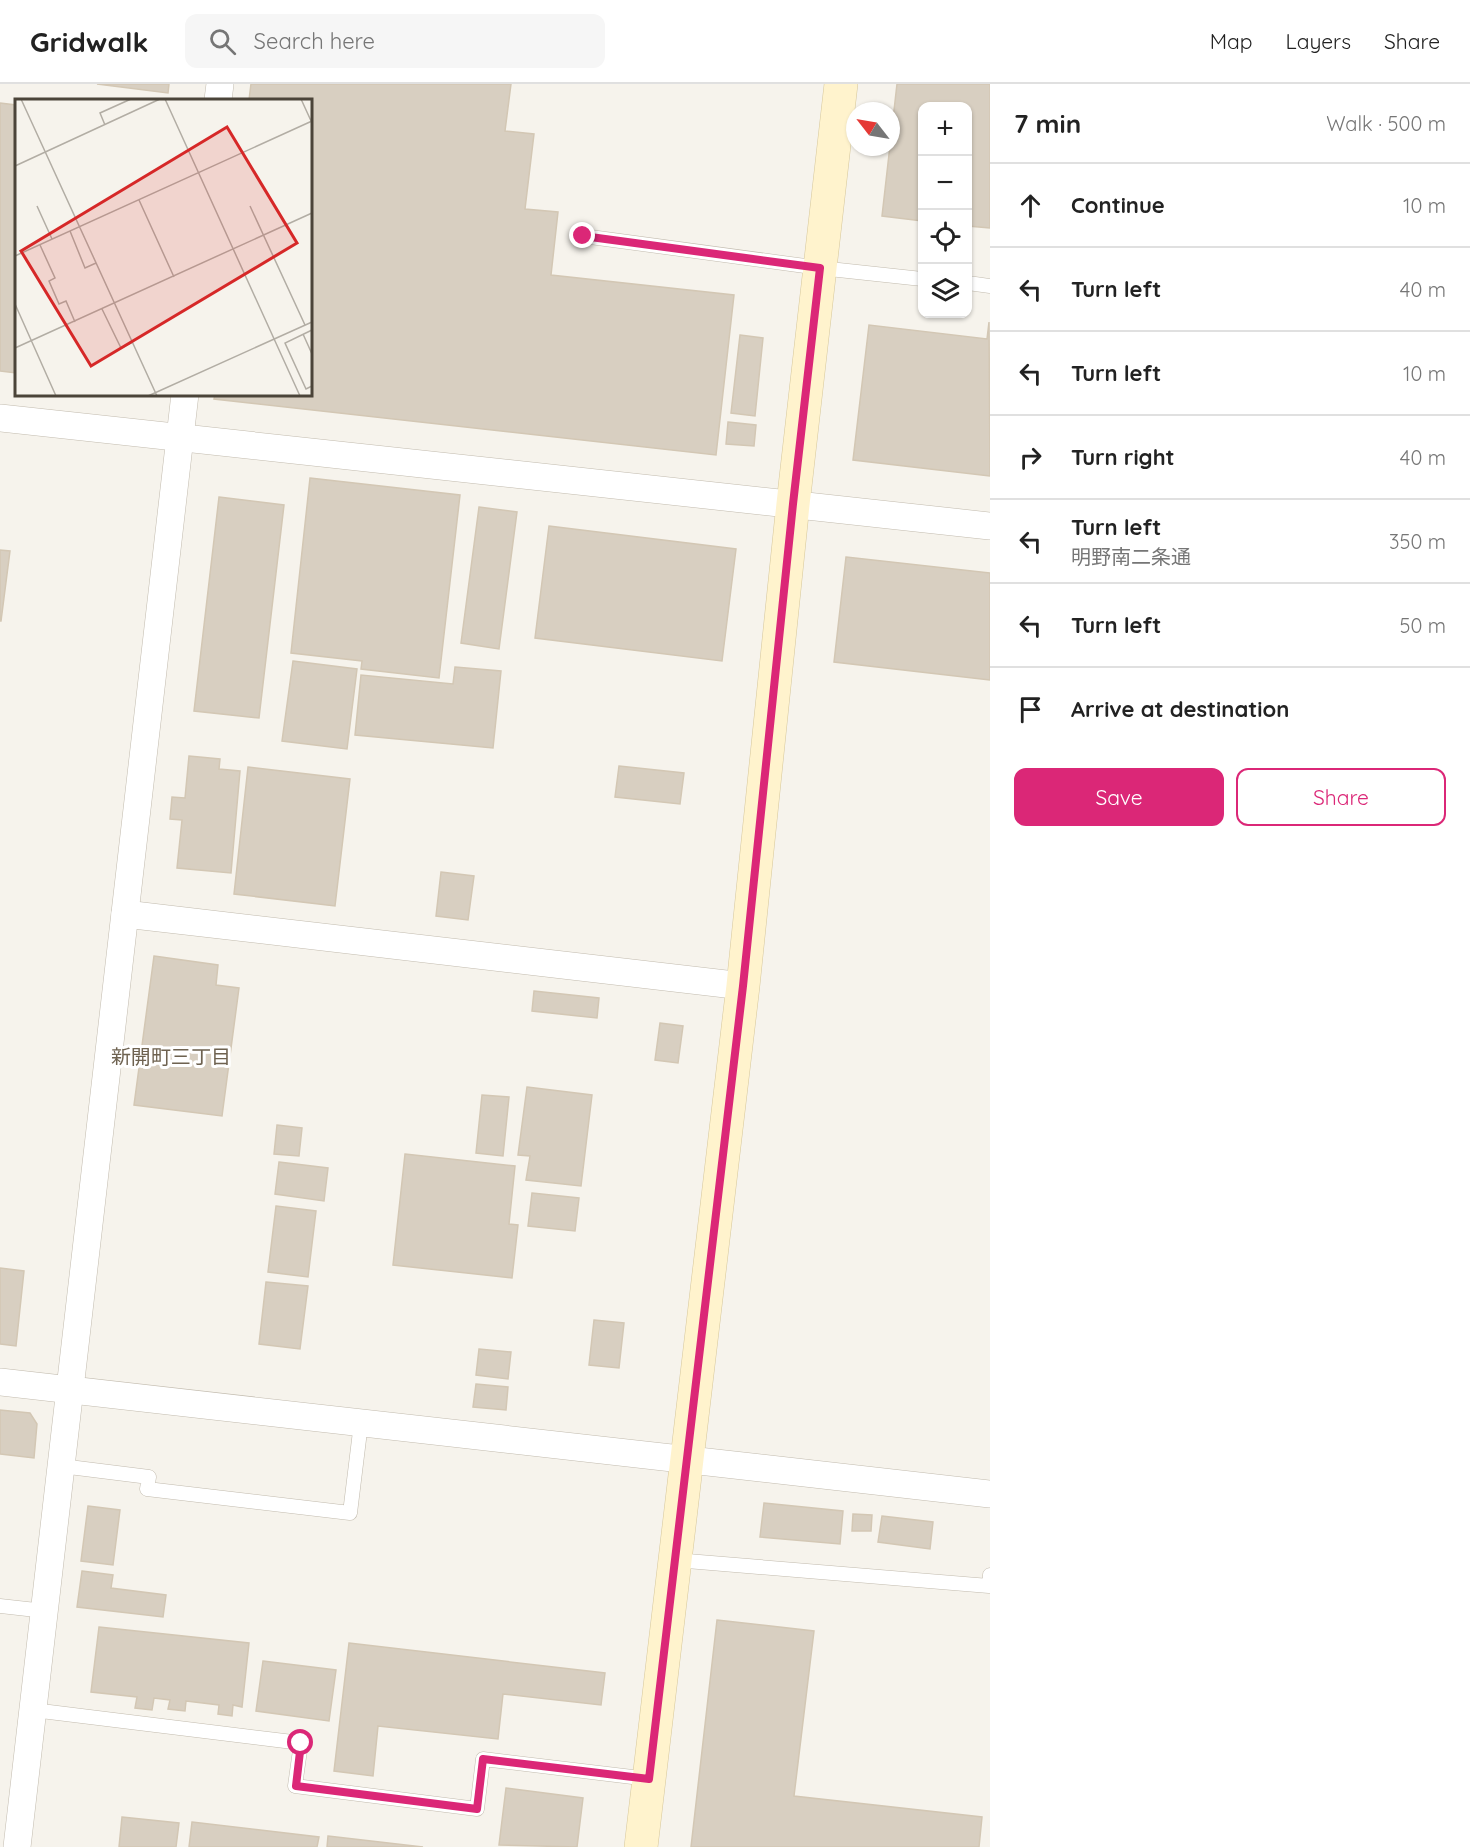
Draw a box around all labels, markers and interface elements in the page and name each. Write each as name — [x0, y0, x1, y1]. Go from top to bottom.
search box — [185, 14, 605, 68]
text: Gridwalk — [30, 24, 149, 59]
icon: search — [206, 25, 239, 58]
text: Search here — [254, 27, 375, 55]
text: Map — [1210, 28, 1253, 54]
text: Layers — [1286, 28, 1351, 54]
text: Share — [1384, 28, 1440, 54]
inset map — [15, 99, 312, 396]
north arrow — [846, 102, 900, 156]
map controls — [918, 102, 972, 318]
button: + — [918, 102, 972, 156]
text: 7 min — [1014, 107, 1081, 140]
text: Walk · 500 m — [1326, 111, 1446, 136]
button: − — [918, 156, 972, 210]
icon: ahead — [1014, 189, 1047, 222]
text: Continue — [1071, 191, 1165, 219]
text: 10 m — [1403, 193, 1446, 218]
button: locate — [918, 210, 972, 264]
route end — [569, 222, 595, 248]
button: layers — [918, 264, 972, 318]
icon: left — [1014, 273, 1047, 306]
text: Turn left — [1071, 275, 1161, 303]
text: 40 m — [1400, 277, 1446, 302]
icon: left — [1014, 357, 1047, 390]
text: Turn left — [1071, 359, 1161, 387]
text: 10 m — [1403, 361, 1446, 386]
icon: right — [1014, 441, 1047, 474]
text: Turn right — [1071, 443, 1175, 471]
text: 40 m — [1400, 445, 1446, 470]
text: Turn left — [1071, 513, 1161, 541]
icon: left — [1014, 525, 1047, 558]
text: 350 m — [1389, 529, 1446, 554]
text: 明野南二条通 — [1071, 544, 1191, 569]
icon: left — [1014, 609, 1047, 642]
text: Turn left — [1071, 611, 1161, 639]
text: 50 m — [1400, 613, 1446, 638]
icon: arrive — [1014, 693, 1047, 726]
text: Arrive at destination — [1071, 695, 1289, 723]
button: Save — [1014, 768, 1224, 826]
button: Share — [1236, 768, 1446, 826]
district label: 新開町三丁目 — [111, 1044, 231, 1069]
route start — [287, 1729, 313, 1755]

